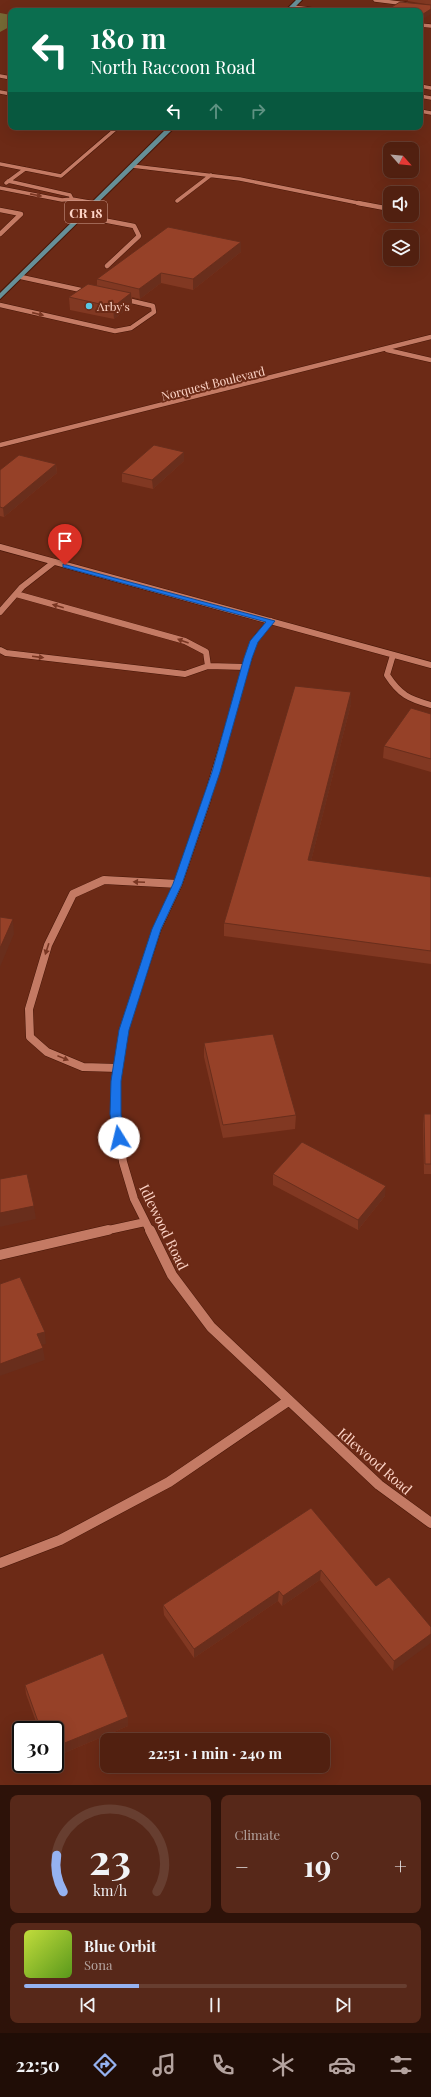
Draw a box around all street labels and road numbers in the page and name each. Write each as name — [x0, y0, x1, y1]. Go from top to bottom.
road number: CR 18 — [65, 201, 107, 223]
street label: Norquest Boulevard — [159, 362, 267, 404]
street label: Idlewood Road — [135, 1181, 193, 1273]
street label: Idlewood Road — [334, 1423, 416, 1499]

